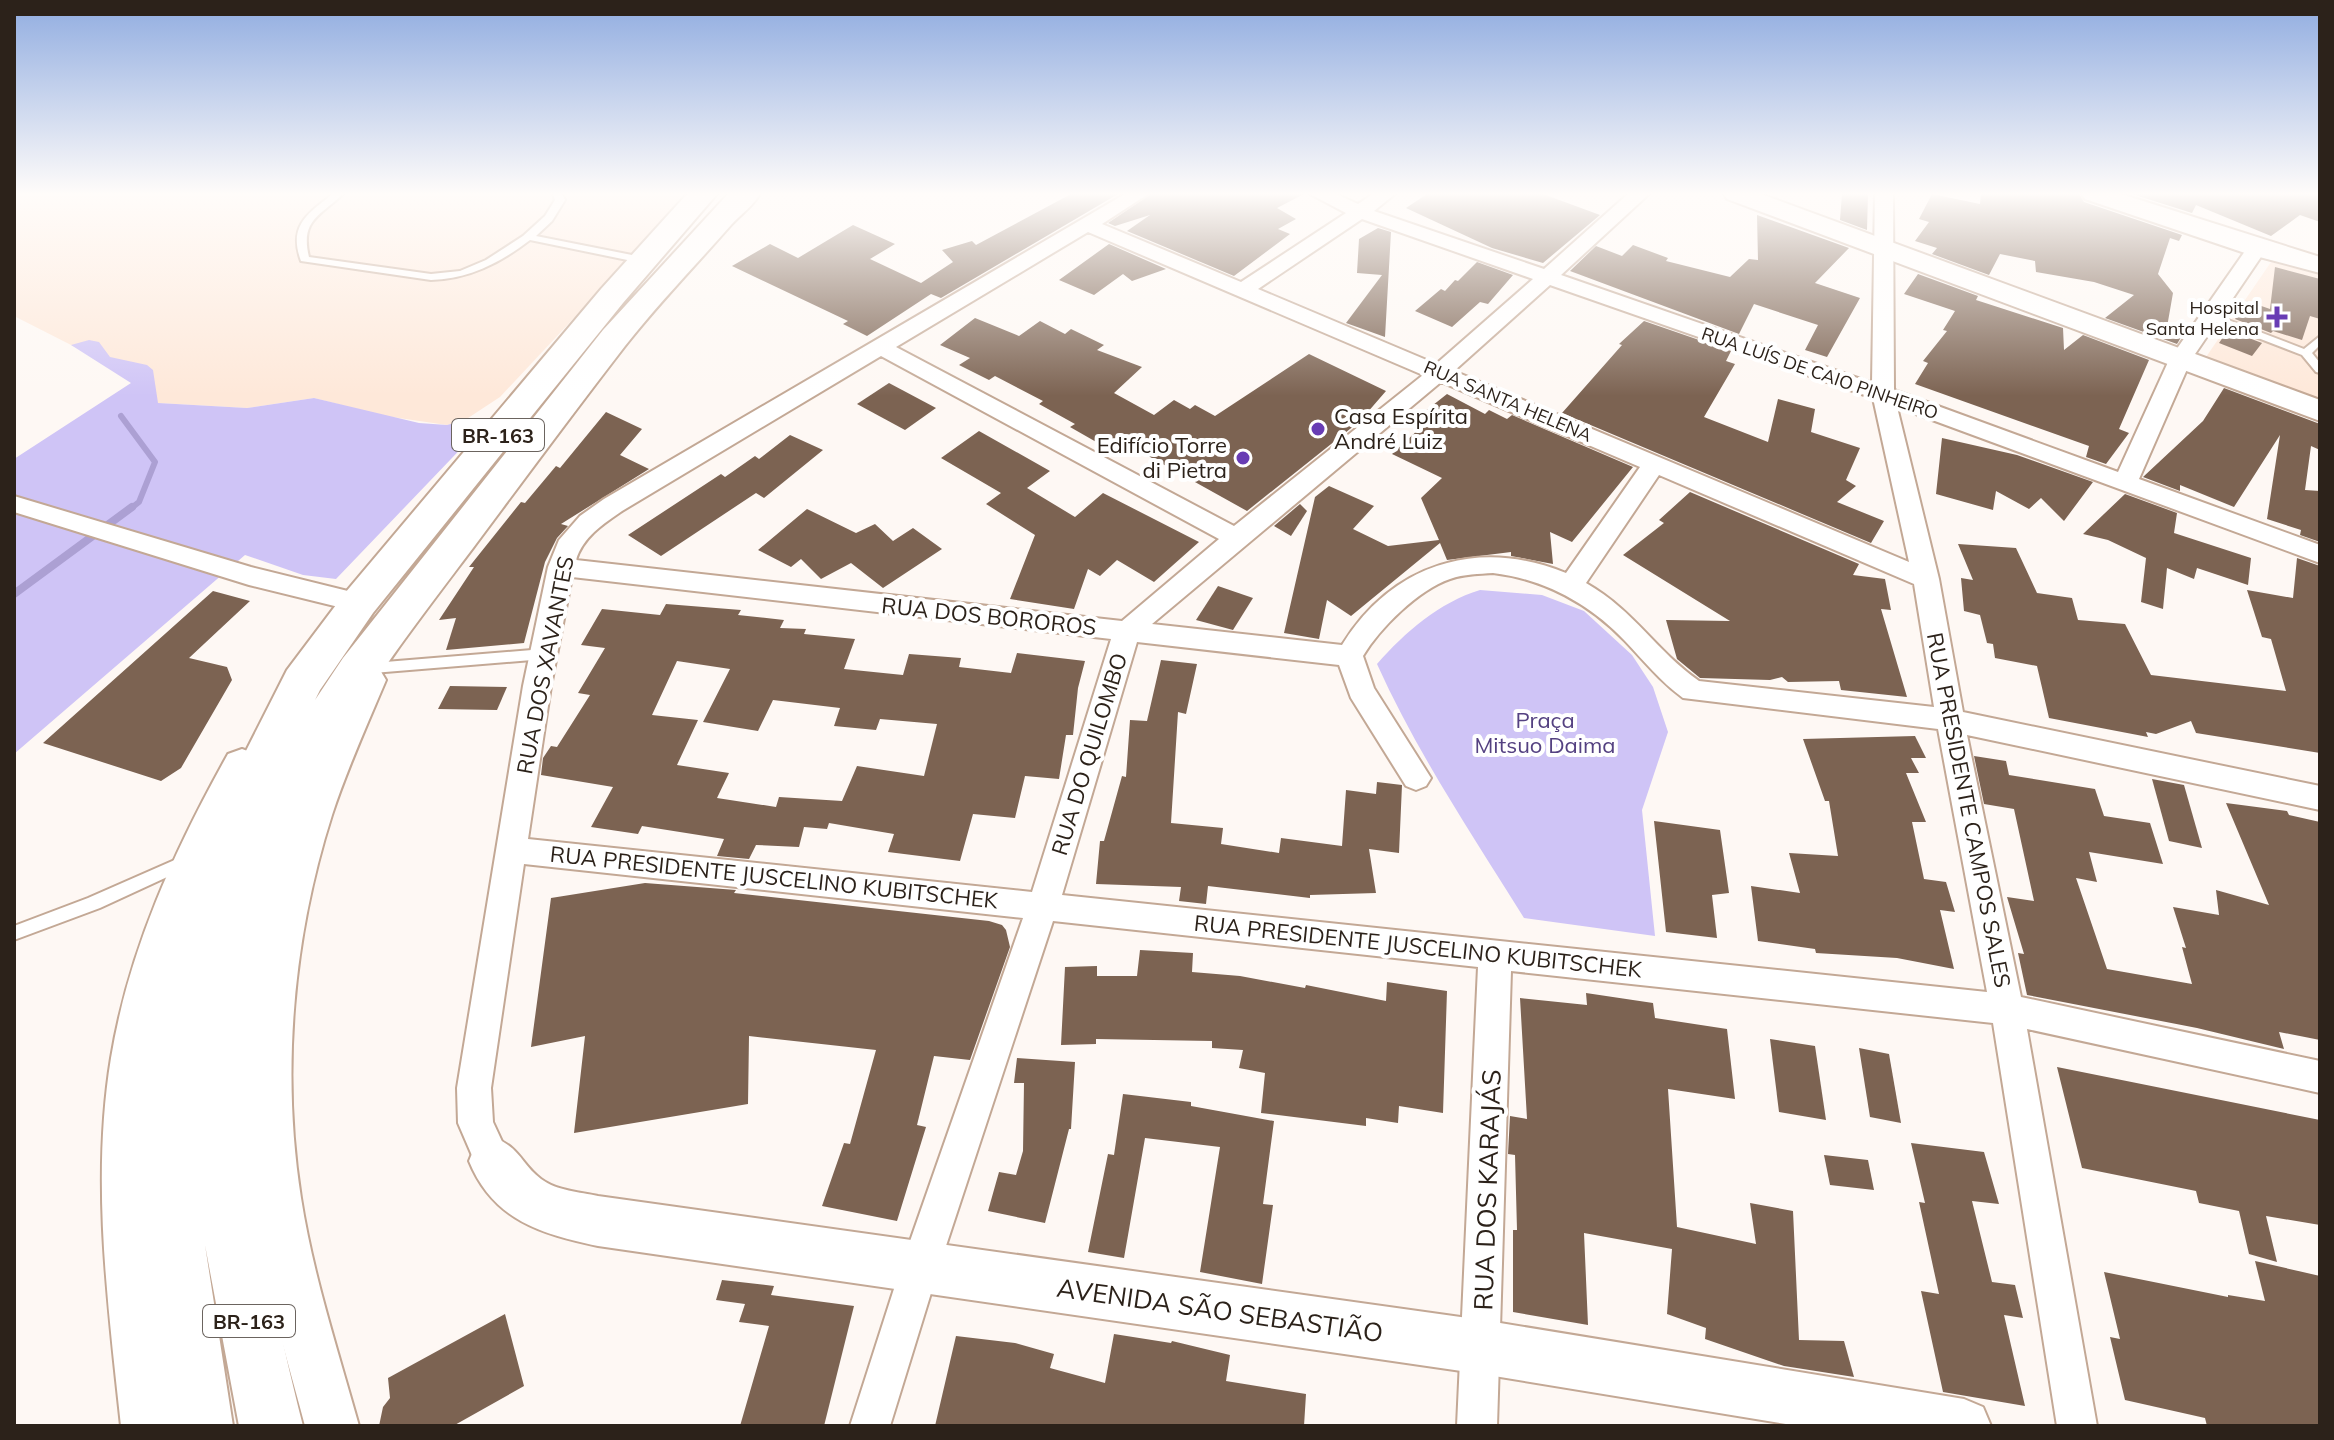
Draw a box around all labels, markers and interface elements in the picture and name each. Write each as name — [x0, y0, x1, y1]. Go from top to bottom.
place label: Hospital Santa Helena — [2146, 296, 2259, 340]
marker: Hospital Santa Helena — [2266, 306, 2288, 328]
street label: RUA LUÍS DE CAIO PINHEIRO — [1699, 322, 1941, 424]
street label: RUA SANTA HELENA — [1421, 355, 1595, 447]
place label: Casa Espírita André Luiz — [1334, 402, 1468, 455]
road number: BR-163 — [452, 419, 544, 451]
marker: Casa Espírita André Luiz — [1309, 420, 1327, 438]
place label: Edifício Torre di Pietra — [1097, 431, 1227, 484]
marker: Edifício Torre di Pietra — [1234, 449, 1252, 467]
street label: RUA DOS XAVANTES — [510, 554, 580, 776]
street label: RUA DOS BOROROS — [880, 591, 1098, 641]
street label: RUA PRESIDENTE CAMPOS SALES — [1921, 630, 2017, 990]
street label: RUA DO QUILOMBO — [1045, 650, 1133, 858]
park label: Praça Mitsuo Daima — [1474, 706, 1616, 759]
street label: RUA PRESIDENTE JUSCELINO KUBITSCHEK — [549, 840, 1000, 915]
street label: RUA PRESIDENTE JUSCELINO KUBITSCHEK — [1193, 909, 1644, 984]
street label: RUA DOS KARAJÁS — [1466, 1069, 1508, 1311]
street label: AVENIDA SÃO SEBASTIÃO — [1055, 1271, 1385, 1349]
road number: BR-163 — [203, 1305, 295, 1337]

